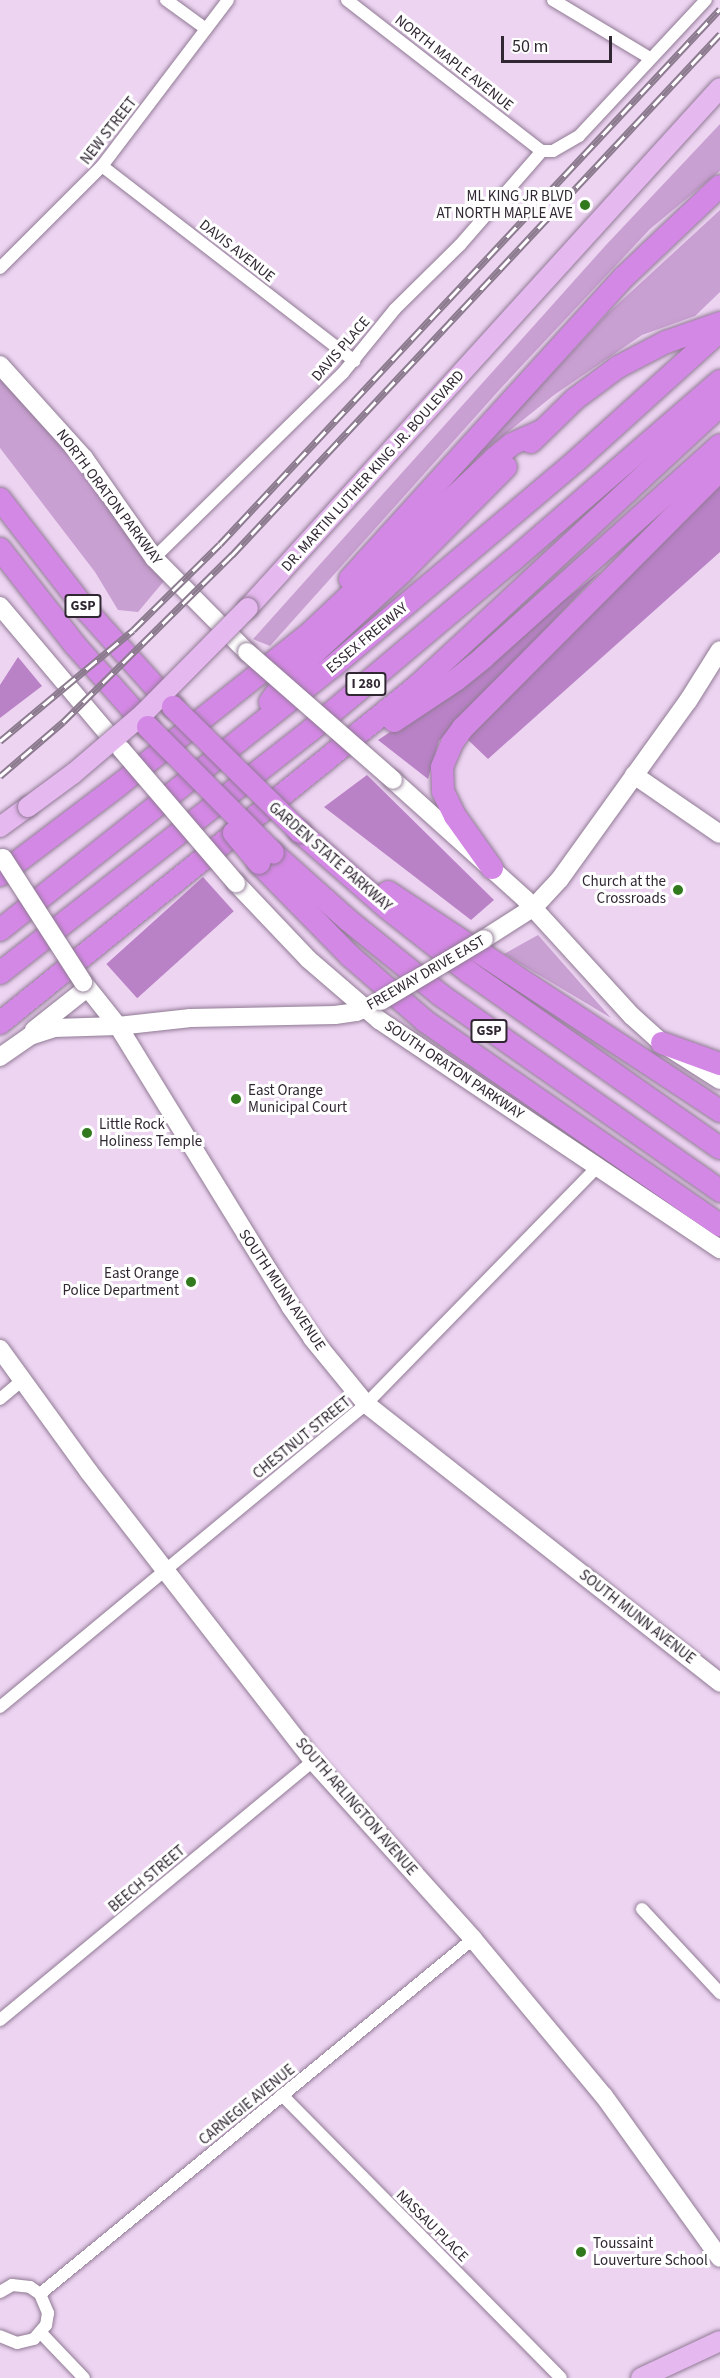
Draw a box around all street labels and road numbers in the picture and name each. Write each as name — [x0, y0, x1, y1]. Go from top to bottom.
street label: NORTH MAPLE AVENUE — [391, 11, 517, 115]
street label: NEW STREET — [77, 94, 141, 168]
street label: DAVIS AVENUE — [196, 216, 278, 286]
street label: DAVIS PLACE — [308, 313, 374, 385]
street label: DR. MARTIN LUTHER KING JR. BOULEVARD — [278, 367, 468, 575]
street label: NORTH ORATON PARKWAY — [52, 426, 166, 568]
road number: GSP — [64, 595, 103, 617]
street label: ESSEX FREEWAY — [323, 599, 411, 677]
road number: I 280 — [345, 673, 387, 695]
street label: GARDEN STATE PARKWAY — [265, 799, 395, 915]
street label: FREEWAY DRIVE EAST — [364, 932, 488, 1014]
street label: SOUTH ORATON PARKWAY — [381, 1017, 527, 1123]
road number: GSP — [470, 1020, 508, 1042]
street label: SOUTH MUNN AVENUE — [235, 1226, 329, 1354]
street label: CHESTNUT STREET — [249, 1393, 355, 1483]
street label: SOUTH MUNN AVENUE — [575, 1566, 699, 1668]
street label: SOUTH ARLINGTON AVENUE — [291, 1735, 421, 1879]
street label: BEECH STREET — [105, 1842, 189, 1916]
street label: CARNEGIE AVENUE — [196, 2061, 298, 2149]
street label: NASSAU PLACE — [392, 2186, 472, 2266]

